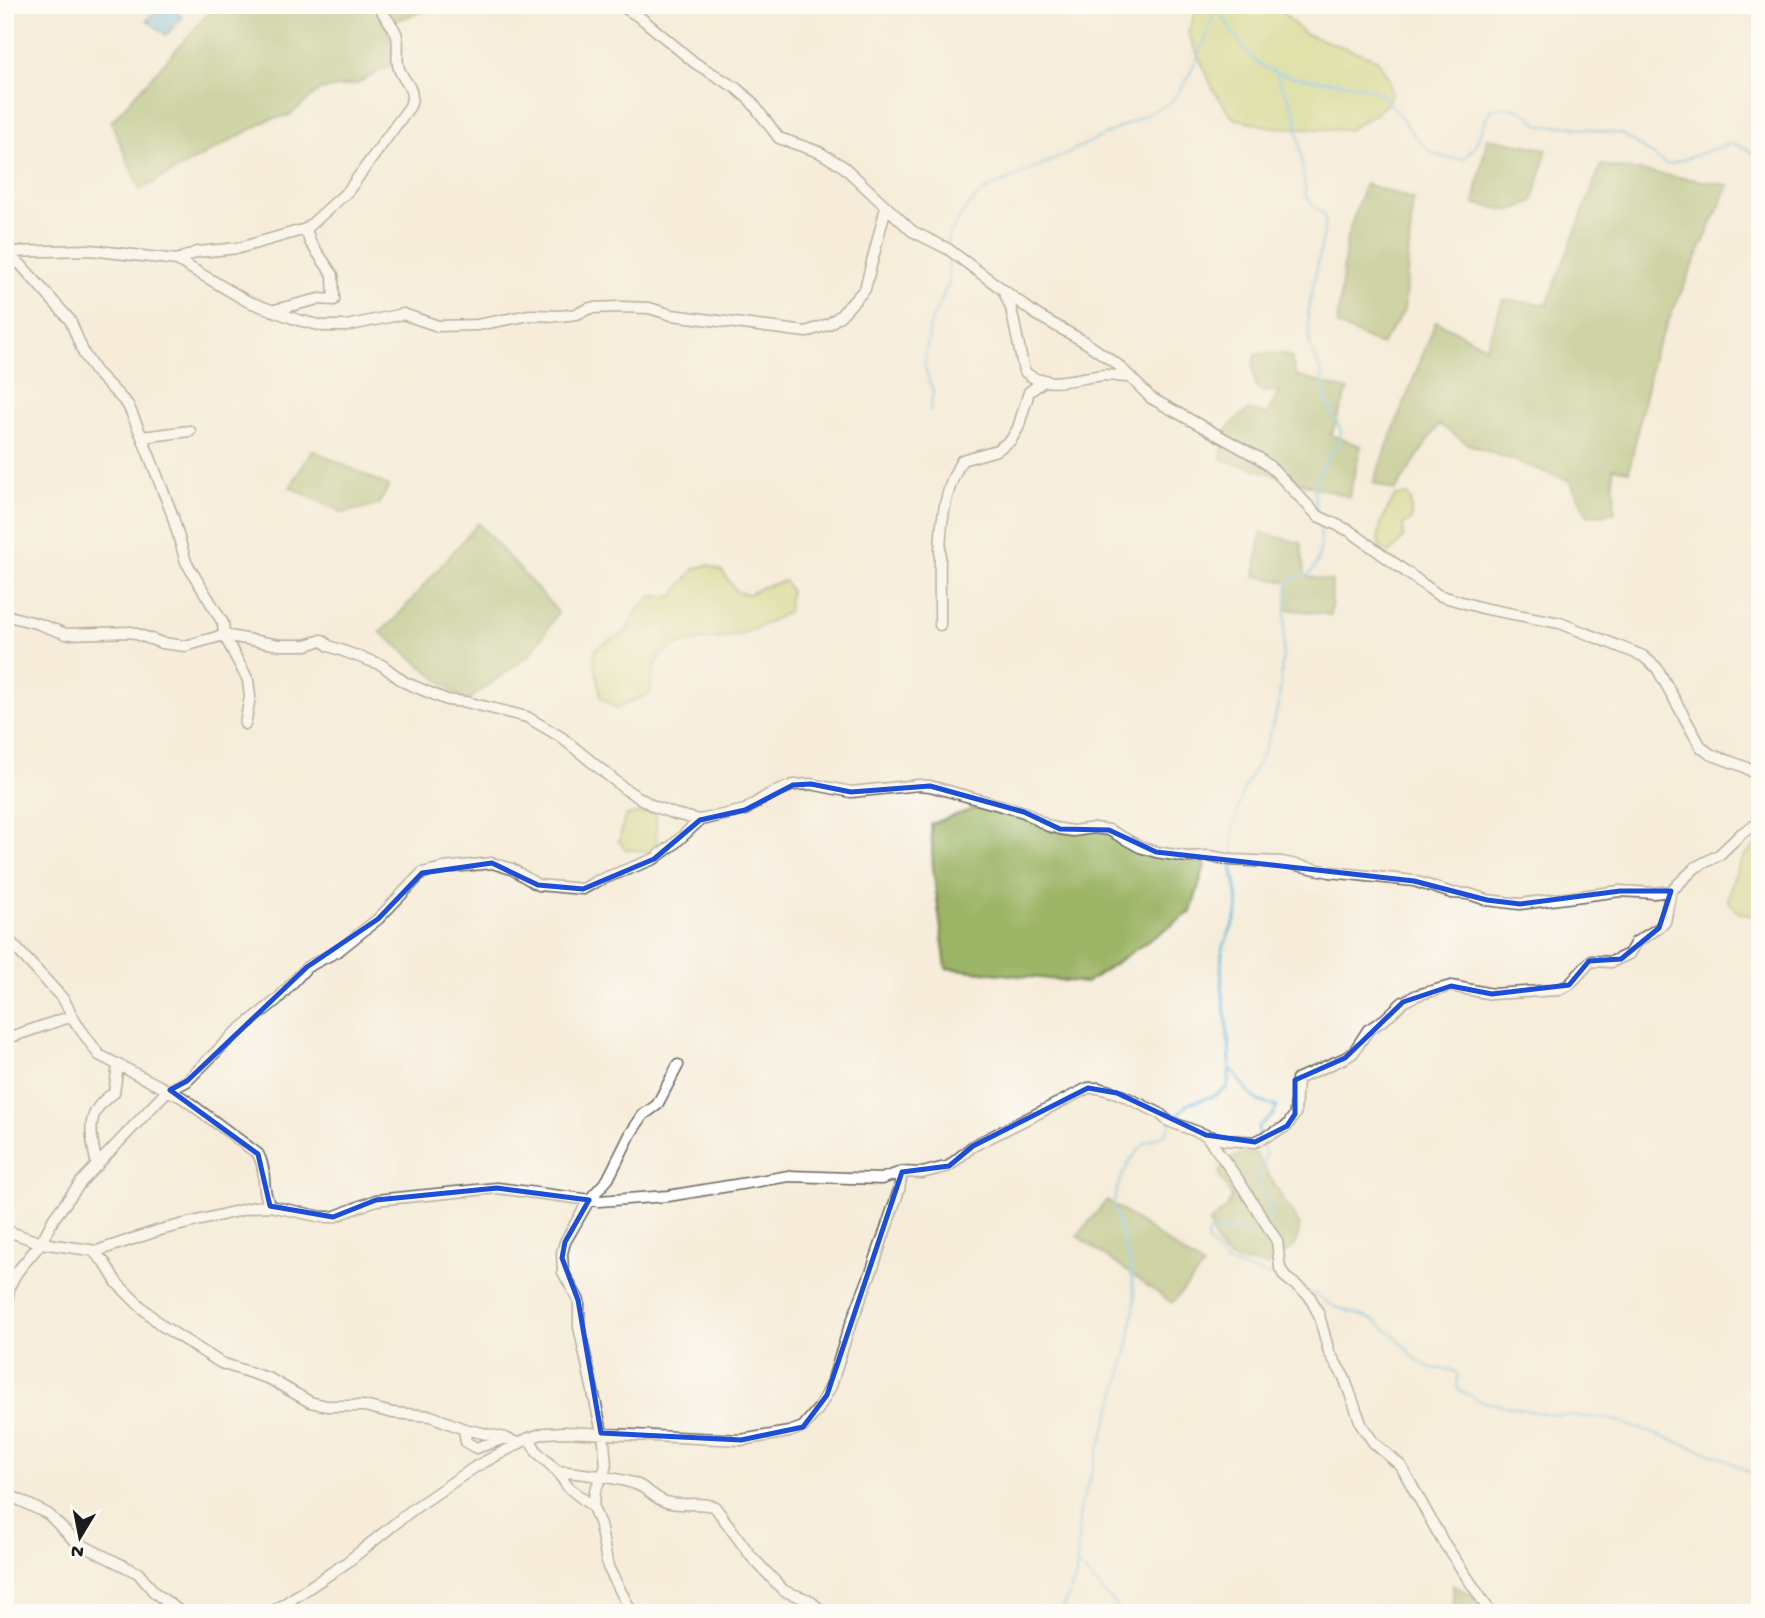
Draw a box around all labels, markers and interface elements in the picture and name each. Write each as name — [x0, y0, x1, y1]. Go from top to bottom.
north arrow — [46, 1502, 116, 1572]
text: N — [70, 1538, 86, 1563]

